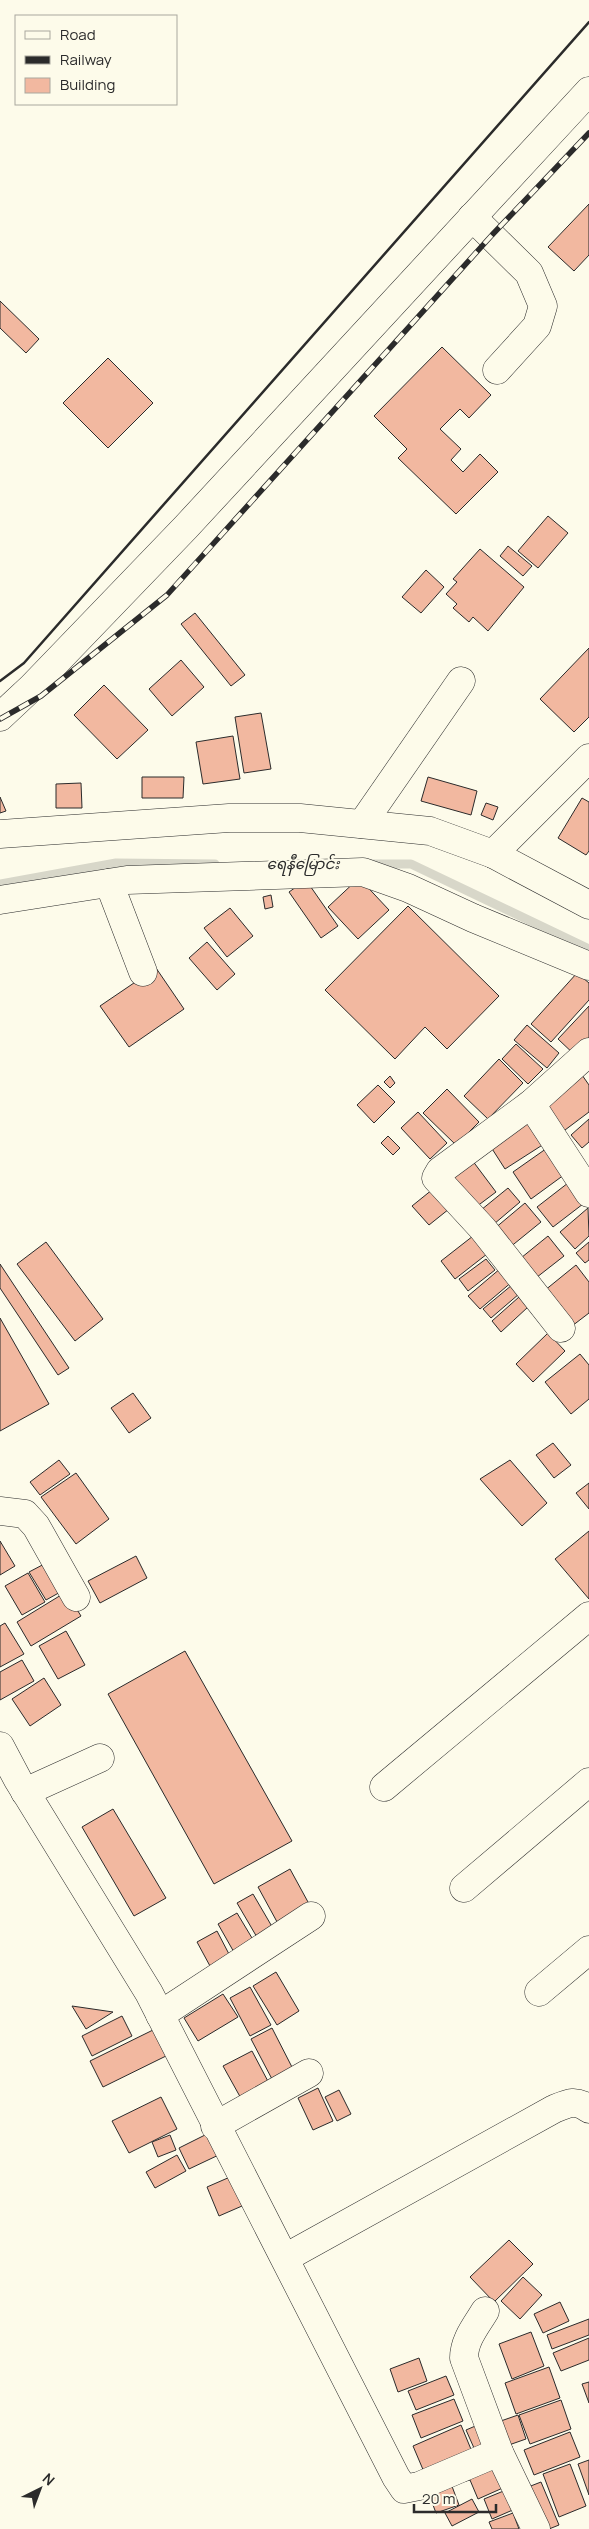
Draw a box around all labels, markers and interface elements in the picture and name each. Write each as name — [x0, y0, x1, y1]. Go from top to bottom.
legend — [15, 15, 178, 105]
text: Road — [60, 24, 96, 45]
text: Railway — [60, 49, 112, 70]
text: Building — [60, 74, 115, 95]
water label: ရေနီမြောင်း — [267, 853, 340, 876]
north arrow — [15, 2464, 65, 2514]
text: N — [39, 2469, 59, 2489]
scale bar — [414, 2482, 496, 2514]
text: 20 m — [422, 2488, 455, 2509]

